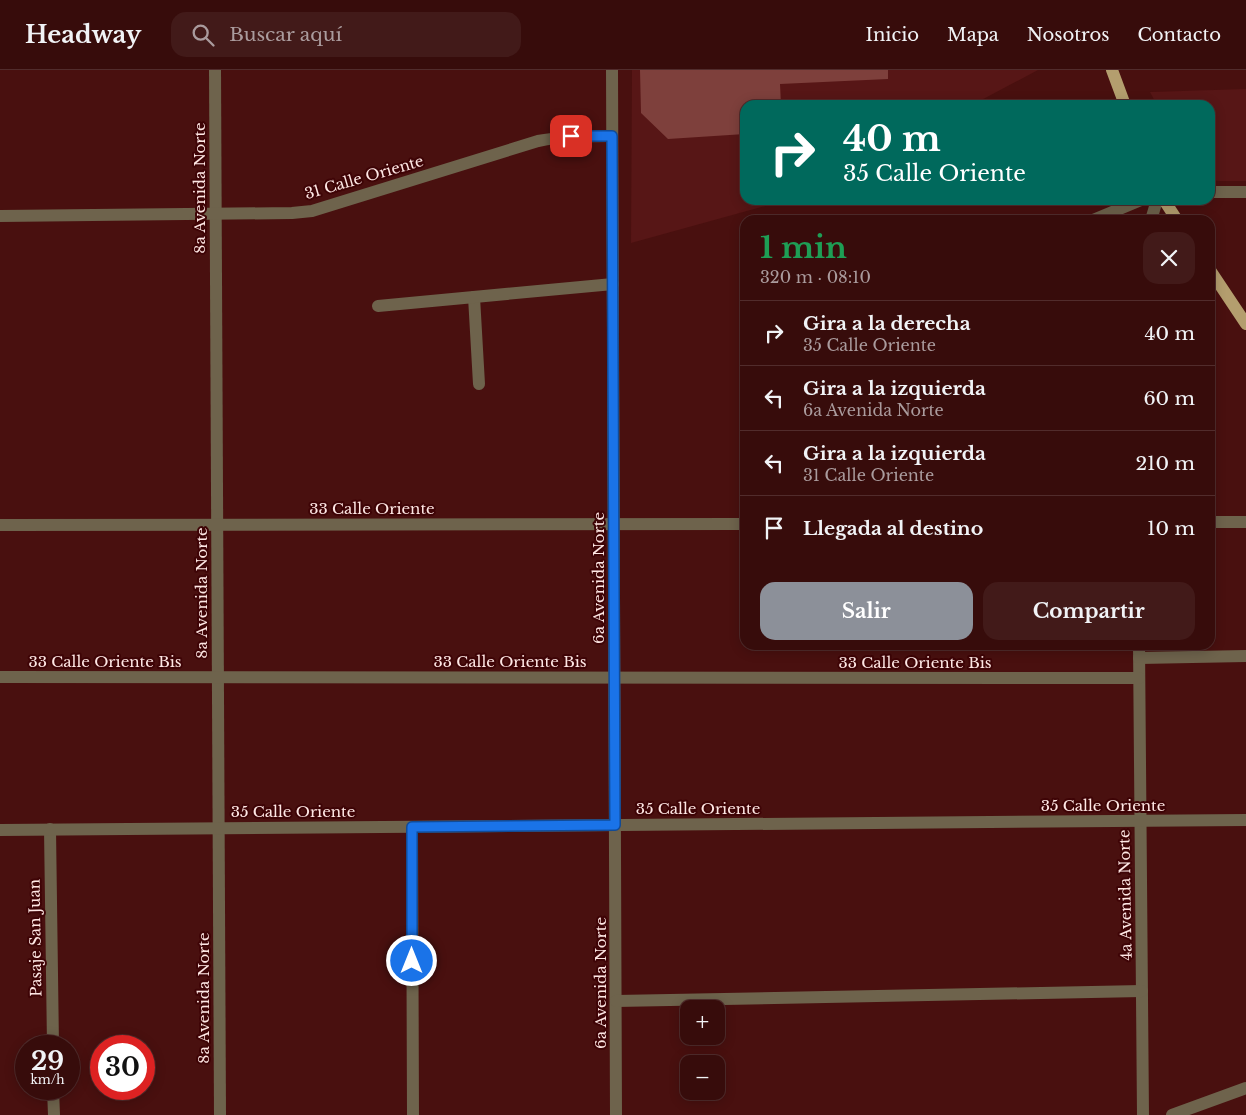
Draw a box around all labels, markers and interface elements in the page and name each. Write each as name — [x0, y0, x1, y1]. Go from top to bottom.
search box — [171, 12, 521, 57]
text: Headway — [25, 20, 141, 49]
icon: search — [189, 21, 217, 49]
text: Buscar aquí — [229, 23, 342, 46]
text: Inicio — [865, 24, 919, 46]
text: Mapa — [947, 24, 999, 46]
text: Nosotros — [1027, 24, 1109, 46]
text: Contacto — [1137, 24, 1221, 46]
pin — [550, 115, 592, 157]
text: 40 m — [843, 117, 941, 160]
icon: right — [760, 120, 825, 185]
street label: 8a Avenida Norte — [190, 122, 209, 254]
icon: arrive — [557, 122, 585, 150]
street label: 31 Calle Oriente — [302, 151, 426, 203]
text: 35 Calle Oriente — [843, 160, 1026, 187]
text: 1 min — [760, 229, 847, 266]
button: close — [1143, 232, 1195, 284]
text: 320 m · 08:10 — [760, 267, 871, 287]
text: Gira a la derecha — [803, 312, 971, 335]
icon: right — [760, 319, 788, 347]
text: 40 m — [1144, 322, 1195, 345]
text: 35 Calle Oriente — [803, 335, 936, 355]
text: Gira a la izquierda — [803, 377, 986, 400]
icon: left — [760, 384, 788, 412]
text: 60 m — [1143, 387, 1195, 410]
text: 6a Avenida Norte — [803, 400, 944, 420]
text: Gira a la izquierda — [803, 442, 986, 465]
icon: left — [760, 449, 788, 477]
text: 210 m — [1135, 452, 1195, 475]
text: 31 Calle Oriente — [803, 465, 934, 485]
street label: 33 Calle Oriente — [309, 499, 435, 518]
street label: 6a Avenida Norte — [589, 512, 608, 644]
icon: arrive — [760, 514, 788, 542]
text: Llegada al destino — [803, 517, 983, 540]
text: 10 m — [1147, 517, 1195, 540]
street label: 8a Avenida Norte — [192, 527, 211, 659]
button: Salir — [760, 582, 973, 640]
button: Compartir — [983, 582, 1195, 640]
street label: 33 Calle Oriente Bis — [28, 652, 182, 671]
street label: 33 Calle Oriente Bis — [433, 652, 587, 671]
street label: 33 Calle Oriente Bis — [838, 653, 992, 672]
street label: 35 Calle Oriente — [1041, 796, 1165, 815]
street label: 35 Calle Oriente — [636, 799, 760, 818]
street label: 35 Calle Oriente — [231, 802, 355, 821]
street label: 4a Avenida Norte — [1114, 829, 1136, 961]
street label: Pasaje San Juan — [24, 879, 46, 997]
street label: 6a Avenida Norte — [591, 917, 610, 1049]
street label: 8a Avenida Norte — [194, 932, 213, 1064]
position arrow — [385, 934, 437, 986]
map controls — [680, 1000, 725, 1100]
button: + — [680, 1000, 725, 1045]
speed limit sign: 30 — [90, 1035, 155, 1100]
text: 29 — [31, 1046, 64, 1077]
button: − — [680, 1055, 725, 1100]
text: km/h — [30, 1072, 65, 1087]

